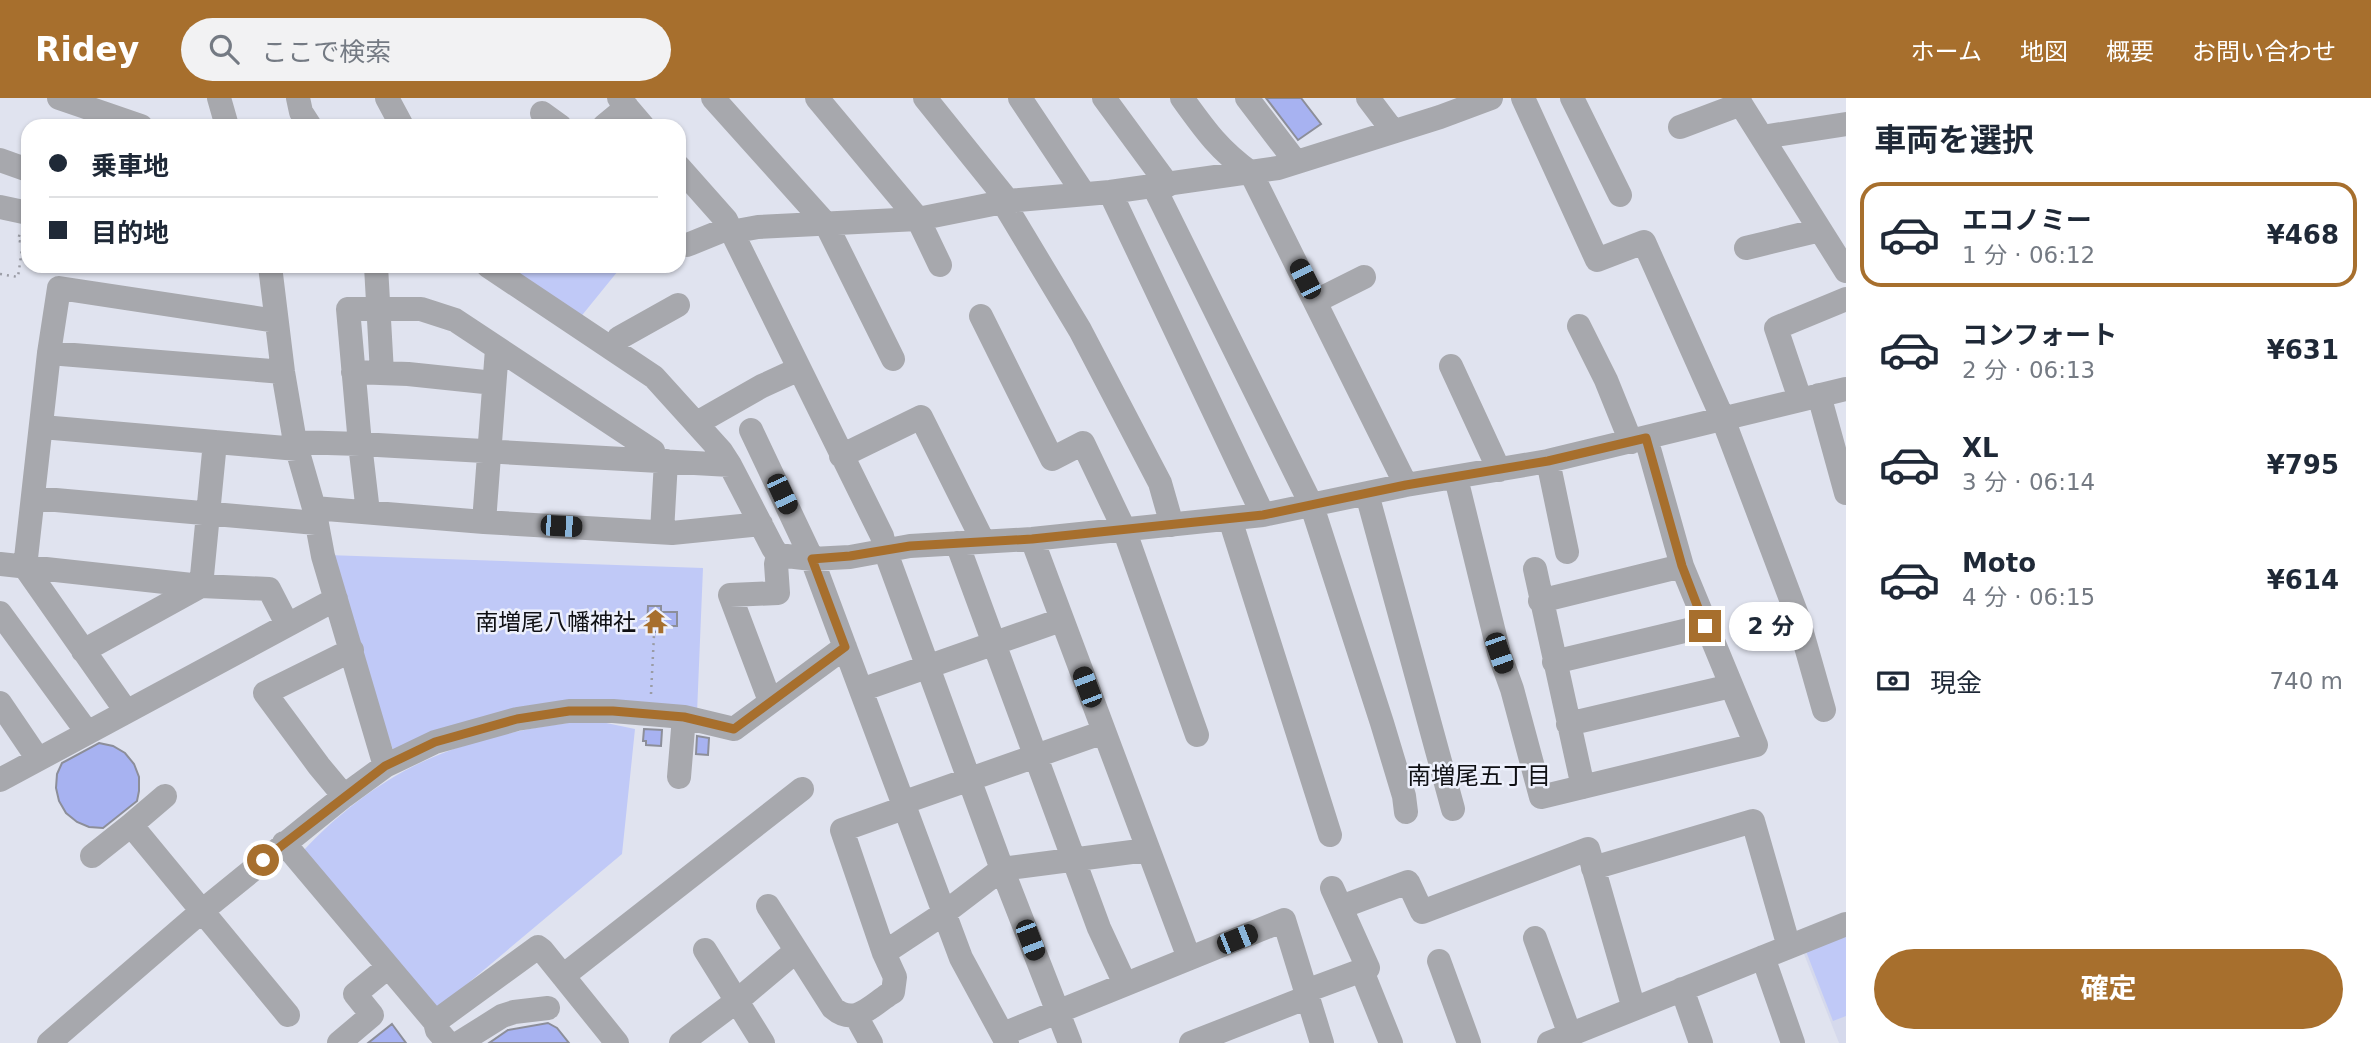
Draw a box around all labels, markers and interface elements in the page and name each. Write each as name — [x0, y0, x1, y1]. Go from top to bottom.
search box — [181, 18, 671, 81]
text: Ridey — [35, 30, 139, 69]
icon: search — [205, 30, 243, 68]
text: ここで検索 — [261, 37, 391, 67]
text: ホーム — [1911, 38, 1982, 66]
text: 地図 — [2020, 38, 2068, 66]
text: 概要 — [2106, 38, 2154, 66]
text: お問い合わせ — [2192, 38, 2336, 66]
text: 車両を選択 — [1874, 121, 2034, 159]
text: 乗車地 — [91, 151, 169, 181]
icon: car — [1878, 203, 1941, 266]
text: エコノミー — [1962, 205, 2092, 235]
text: 目的地 — [91, 218, 169, 248]
text: ¥468 — [2267, 220, 2339, 250]
text: 1 分 · 06:12 — [1962, 242, 2095, 268]
car — [1287, 256, 1324, 302]
icon: car — [1878, 318, 1941, 381]
text: コンフォート — [1962, 320, 2117, 350]
text: ¥631 — [2267, 335, 2339, 365]
text: 2 分 · 06:13 — [1962, 357, 2095, 383]
icon: car — [1878, 433, 1941, 496]
text: XL — [1962, 433, 1999, 463]
text: ¥795 — [2267, 450, 2339, 480]
text: 3 分 · 06:14 — [1962, 469, 2095, 495]
car — [764, 471, 801, 517]
car — [540, 514, 583, 538]
icon: car — [1878, 548, 1941, 611]
text: Moto — [1962, 548, 2036, 578]
text: ¥614 — [2267, 565, 2339, 595]
text: 4 分 · 06:15 — [1962, 584, 2095, 610]
callout: 2 分 — [1730, 602, 1814, 650]
temple icon: 南増尾八幡神社 — [642, 608, 670, 636]
place label: 南増尾八幡神社 — [475, 609, 636, 635]
route end — [1689, 610, 1721, 642]
text: 2 分 — [1747, 613, 1795, 639]
car — [1483, 630, 1516, 676]
icon: cash — [1874, 662, 1912, 700]
car — [1070, 664, 1105, 710]
text: 現金 — [1930, 668, 1982, 698]
text: 740 m — [2269, 668, 2343, 694]
district label: 南増尾五丁目 — [1407, 762, 1551, 790]
route start — [247, 844, 279, 876]
car — [1013, 917, 1048, 963]
car — [1214, 921, 1261, 957]
button: 確定 — [1874, 949, 2343, 1029]

